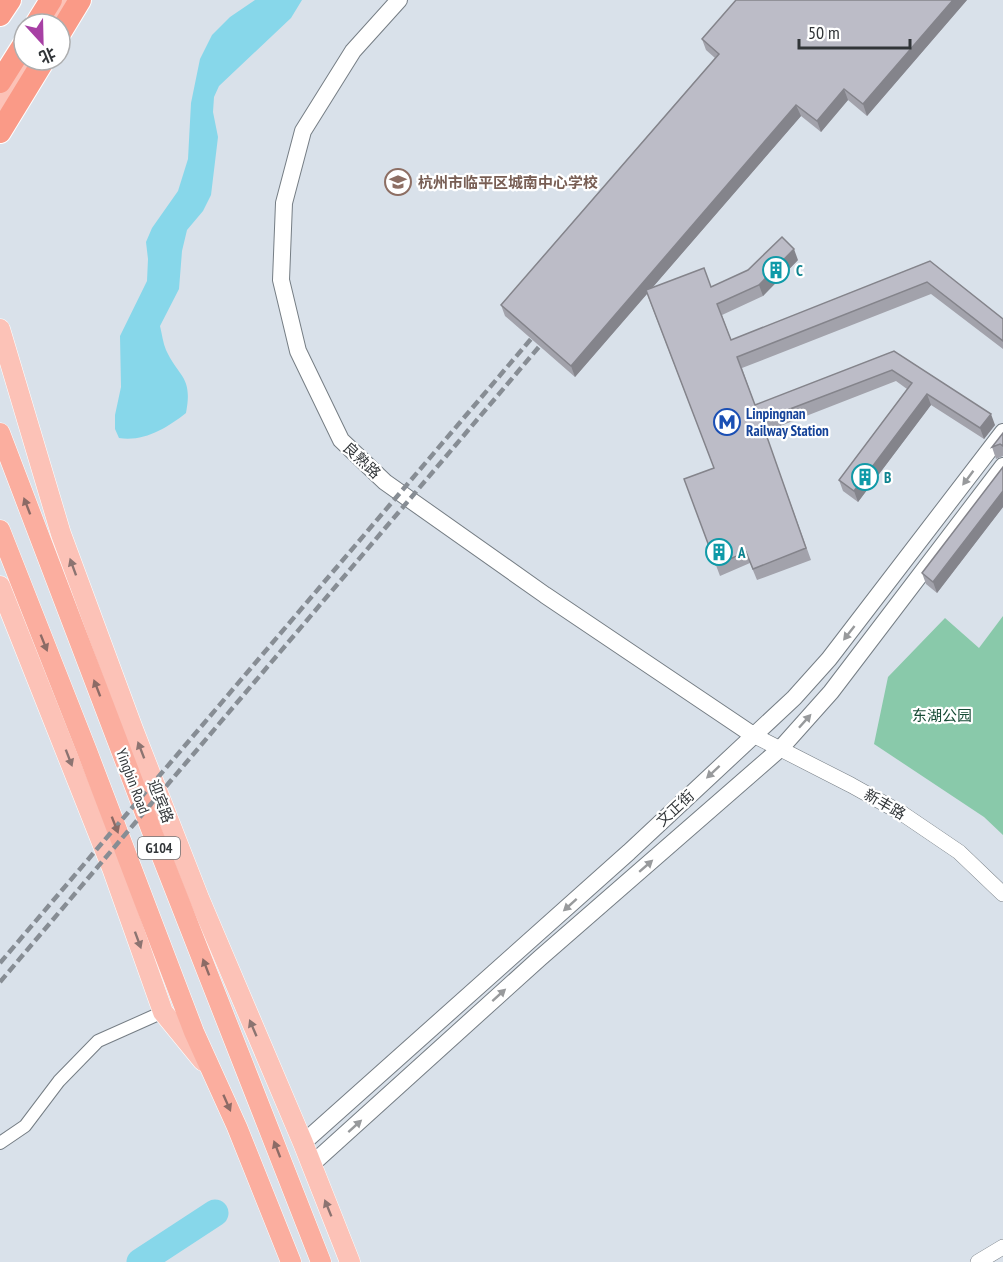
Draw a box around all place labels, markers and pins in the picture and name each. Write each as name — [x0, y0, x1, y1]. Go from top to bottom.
school or university icon: 杭州市临平区城南中心学校 — [383, 167, 413, 197]
place label: 杭州市临平区城南中心学校 — [418, 173, 598, 192]
building icon: C — [761, 255, 791, 285]
place label: C — [796, 261, 803, 280]
place label: Linpingnan Railway Station — [746, 404, 829, 440]
metro station icon: Linpingnan Railway Station — [712, 407, 742, 437]
building icon: B — [850, 462, 880, 492]
place label: B — [884, 468, 891, 487]
building icon: A — [704, 537, 734, 567]
place label: A — [737, 543, 746, 562]

